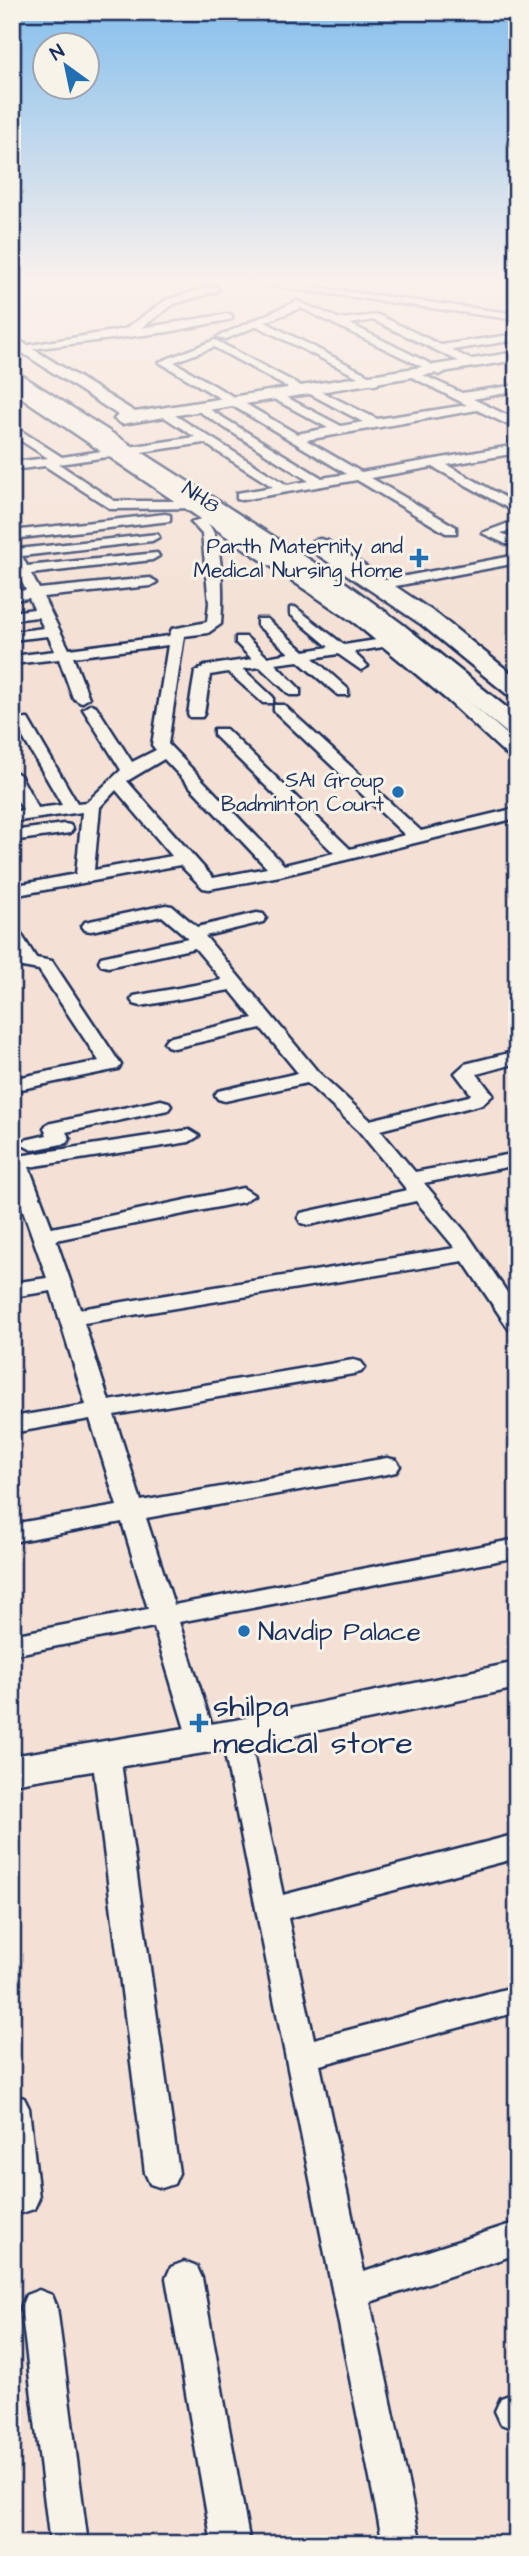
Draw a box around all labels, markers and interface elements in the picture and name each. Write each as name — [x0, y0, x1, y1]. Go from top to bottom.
north arrow — [32, 32, 102, 102]
text: N — [45, 38, 70, 68]
street label: NH8 — [176, 474, 226, 521]
place label: Parth Maternity and Medical Nursing Home — [194, 532, 403, 587]
marker: Parth Maternity and Medical Nursing Home — [409, 548, 429, 568]
place label: SAI Group Badminton Court — [221, 766, 385, 819]
marker: SAI Group Badminton Court — [390, 784, 406, 800]
place label: Navdip Palace — [258, 1614, 421, 1650]
marker: Navdip Palace — [236, 1623, 252, 1639]
place label: shilpa medical store — [213, 1684, 413, 1766]
marker: shilpa medical store — [191, 1715, 207, 1731]

